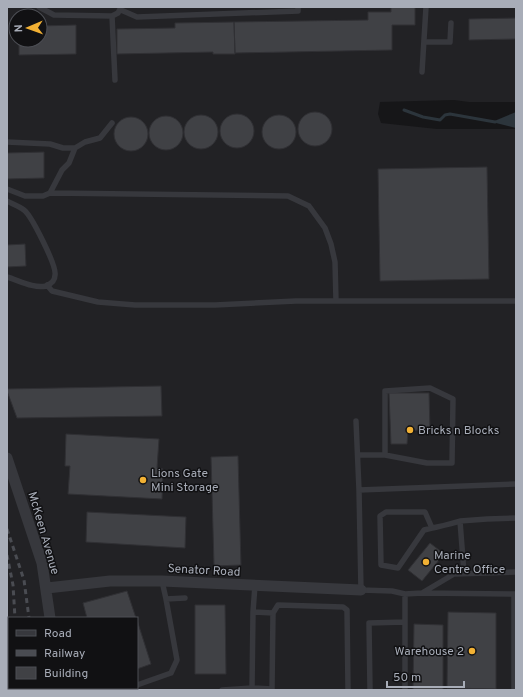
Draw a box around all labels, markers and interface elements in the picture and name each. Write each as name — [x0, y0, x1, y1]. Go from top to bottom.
north arrow — [8, 8, 48, 48]
text: N — [12, 24, 26, 33]
place label: Bricks n Blocks — [418, 423, 499, 439]
marker: Bricks n Blocks — [405, 425, 415, 435]
place label: Lions Gate Mini Storage — [151, 466, 219, 496]
marker: Lions Gate Mini Storage — [138, 475, 148, 485]
street label: McKeen Avenue — [24, 490, 63, 577]
place label: Marine Centre Office — [434, 548, 505, 578]
marker: Marine Centre Office — [421, 557, 431, 567]
street label: Senator Road — [167, 561, 241, 581]
legend — [8, 617, 138, 689]
text: Road — [44, 626, 72, 642]
place label: Warehouse 2 — [394, 644, 464, 660]
text: Railway — [44, 646, 85, 662]
marker: Warehouse 2 — [467, 646, 477, 656]
scale bar — [387, 663, 464, 689]
text: Building — [44, 666, 88, 682]
text: 50 m — [393, 670, 421, 686]

